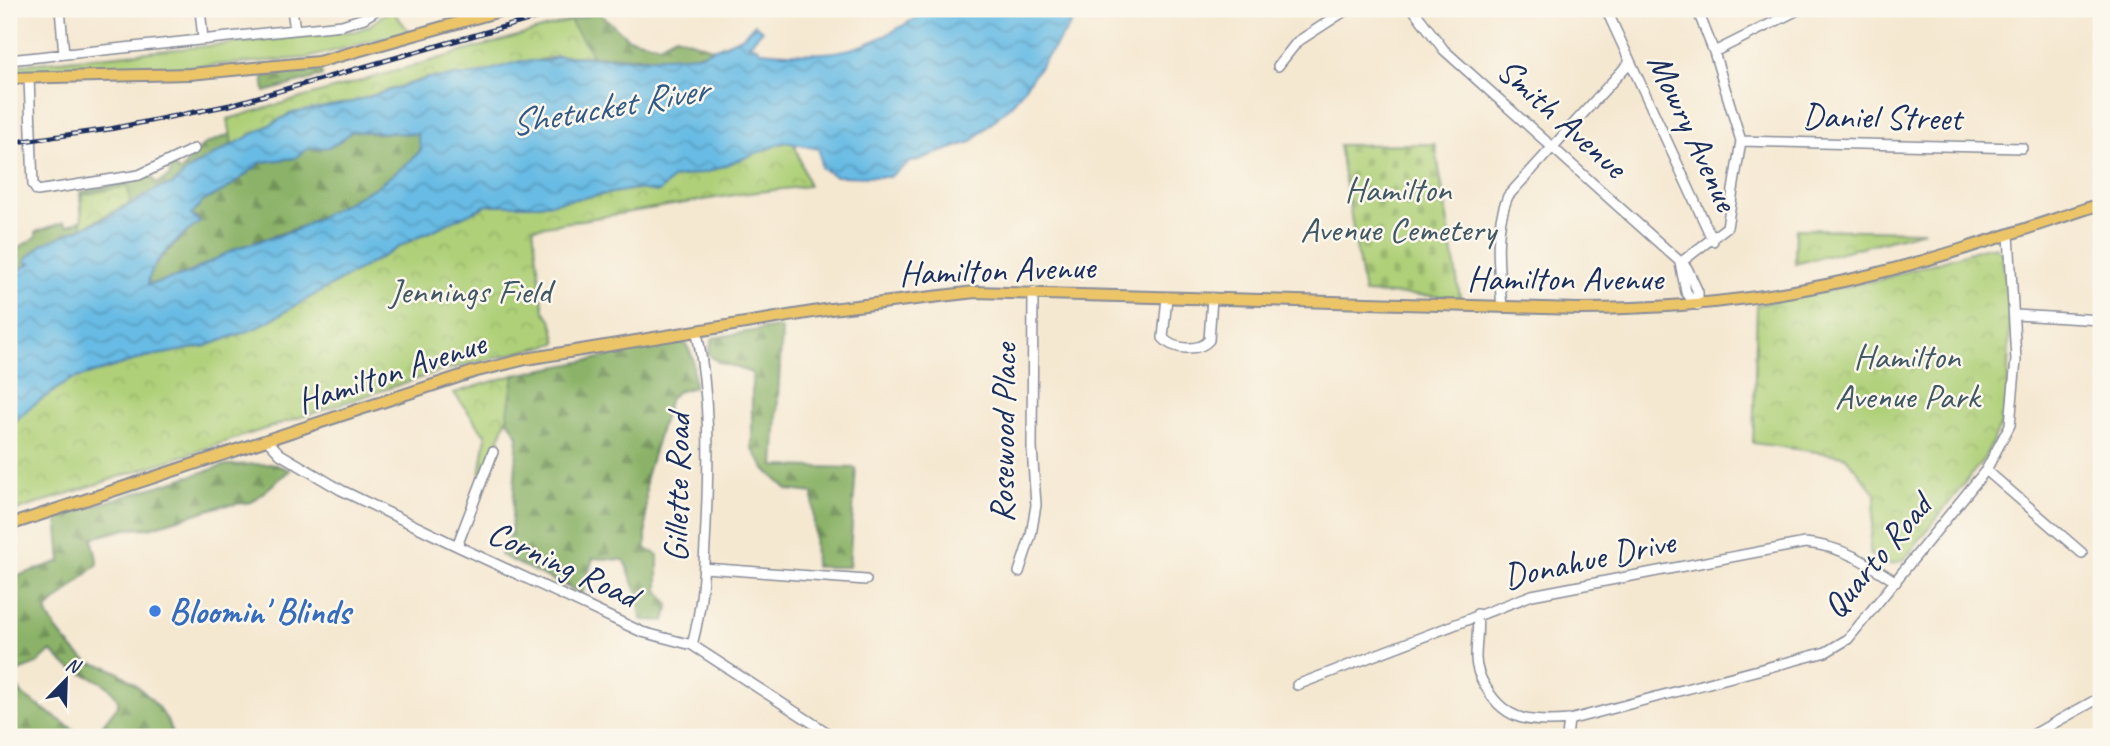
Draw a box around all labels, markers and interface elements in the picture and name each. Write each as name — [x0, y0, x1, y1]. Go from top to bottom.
street label: Mowry Avenue — [1637, 46, 1750, 220]
street label: Smith Avenue — [1488, 48, 1638, 190]
water label: Shetucket River — [506, 64, 717, 146]
street label: Daniel Street — [1802, 93, 1965, 141]
park label: Hamilton Avenue Cemetery — [1300, 167, 1499, 252]
street label: Hamilton Avenue — [898, 244, 1098, 296]
street label: Hamilton Avenue — [1467, 256, 1666, 301]
park label: Jennings Field — [387, 269, 556, 314]
street label: Hamilton Avenue — [291, 320, 494, 424]
park label: Hamilton Avenue Park — [1835, 334, 1982, 419]
street label: Rosewood Place — [979, 340, 1027, 523]
street label: Gillette Road — [653, 408, 701, 563]
street label: Quarto Road — [1812, 481, 1945, 627]
street label: Corning Road — [481, 510, 650, 620]
street label: Donahue Drive — [1499, 518, 1681, 599]
place label: Bloomin' Blinds — [169, 589, 354, 634]
marker: Bloomin' Blinds — [147, 603, 163, 619]
north arrow — [32, 644, 102, 714]
text: N — [62, 652, 85, 680]

